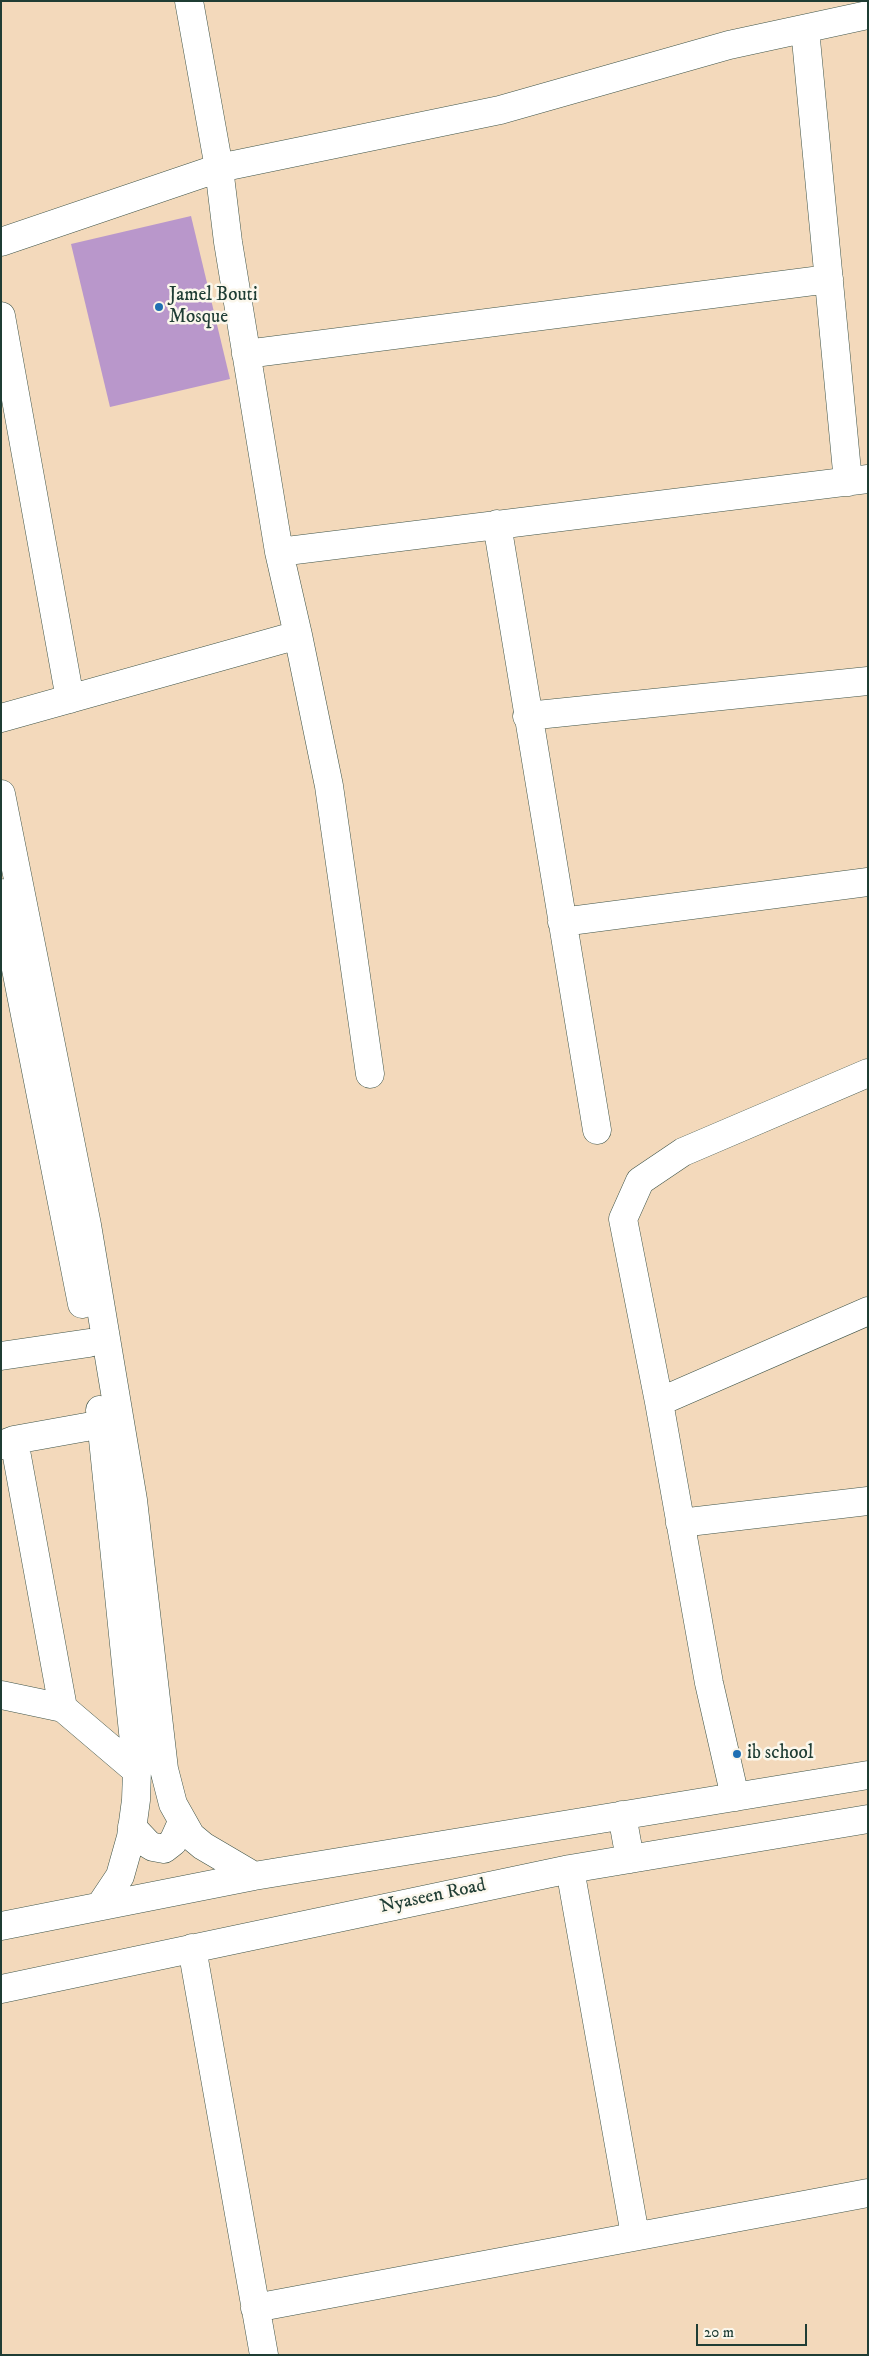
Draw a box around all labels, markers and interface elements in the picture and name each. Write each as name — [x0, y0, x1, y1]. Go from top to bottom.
place label: Jamel Bouti Mosque — [169, 285, 258, 329]
marker: Jamel Bouti Mosque — [153, 301, 165, 313]
place label: ib school — [747, 1743, 813, 1765]
marker: ib school — [731, 1748, 743, 1760]
street label: Nyaseen Road — [378, 1875, 488, 1919]
scale bar — [699, 2314, 810, 2346]
text: 20 m — [704, 2323, 734, 2342]

